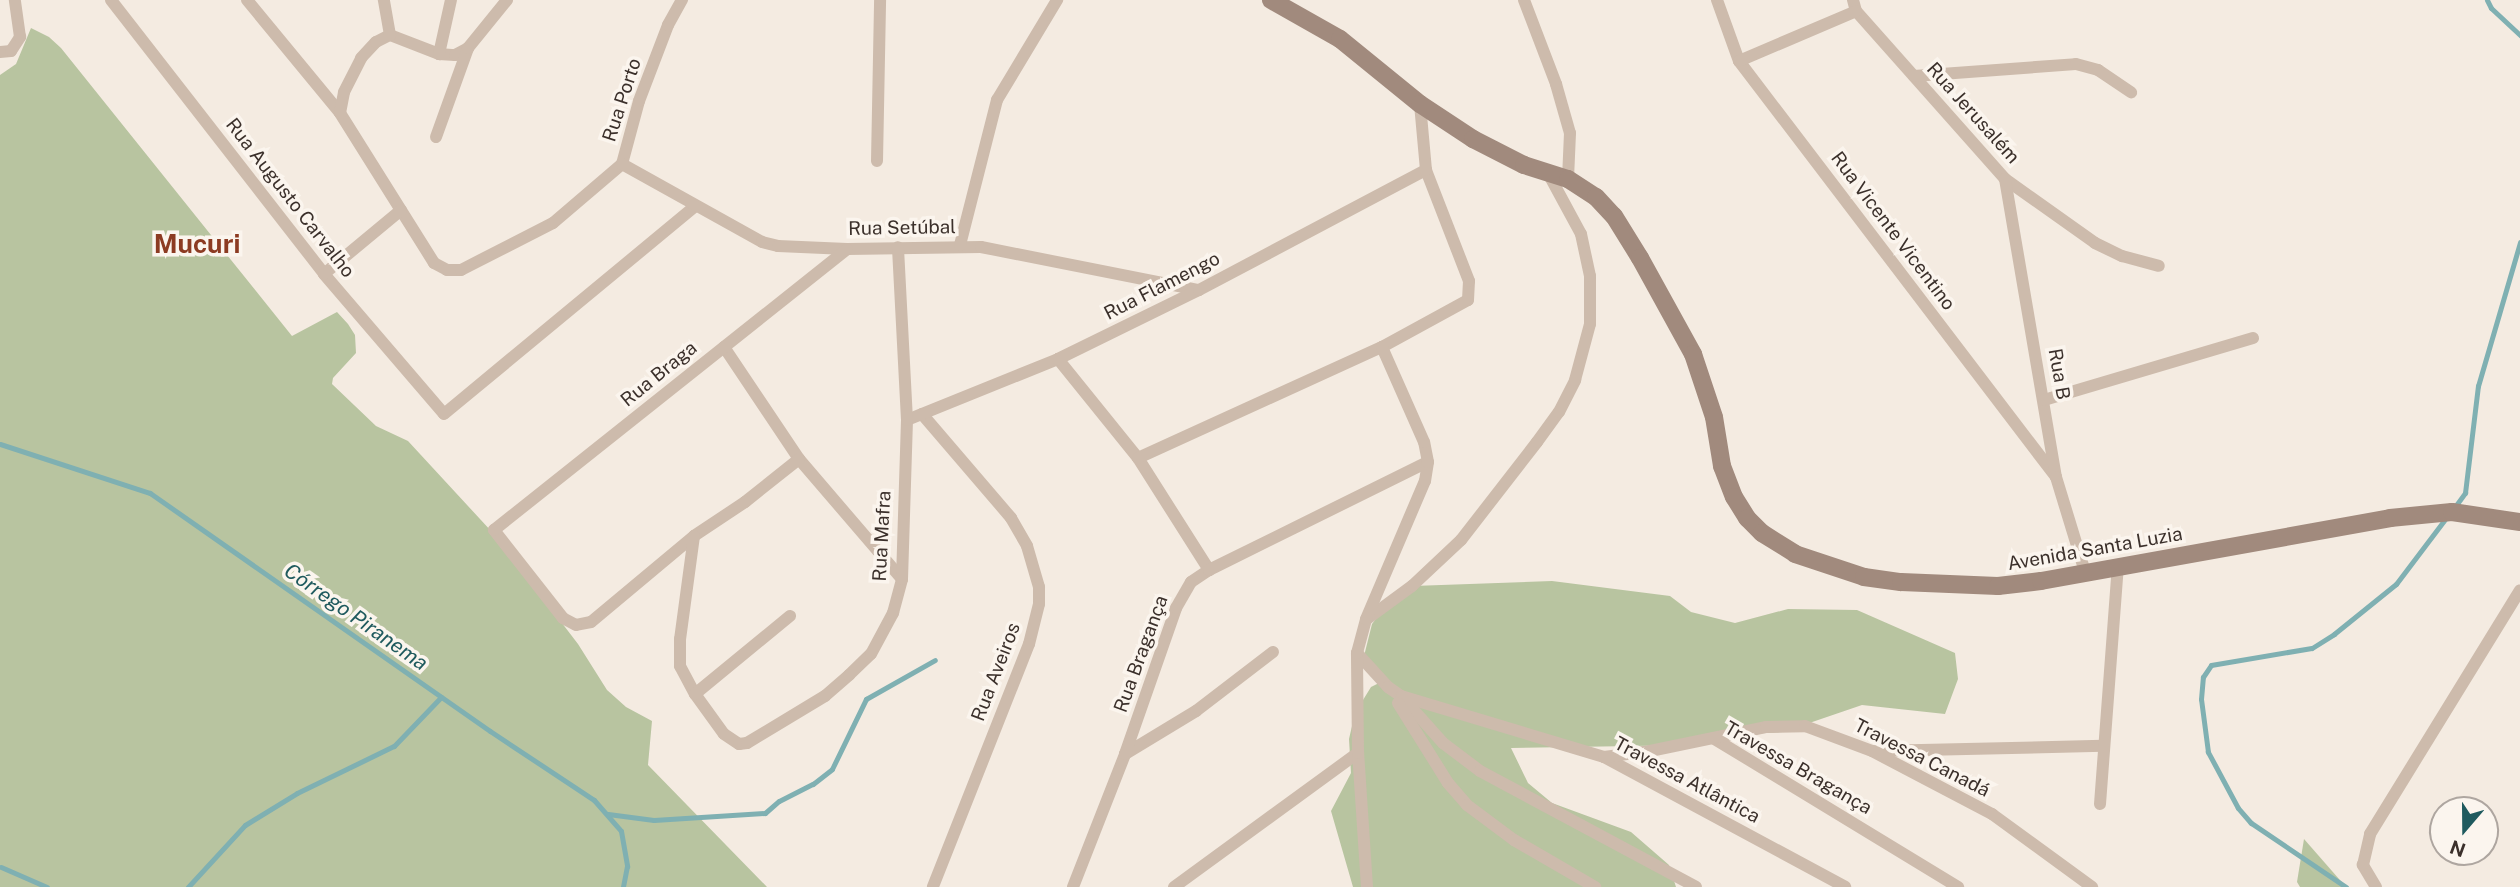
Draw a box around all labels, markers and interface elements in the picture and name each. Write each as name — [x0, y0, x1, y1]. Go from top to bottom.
street label: Rua Porto — [598, 55, 646, 145]
street label: Rua Jerusalém — [1922, 58, 2024, 168]
street label: Rua Augusto Carvalho — [221, 114, 359, 282]
street label: Rua Vicente Vicentino — [1826, 147, 1960, 315]
street label: Rua Setúbal — [848, 216, 956, 240]
district label: Mucuri — [154, 228, 240, 260]
street label: Rua Flamengo — [1100, 247, 1224, 325]
street label: Rua Braga — [616, 336, 702, 412]
street label: Rua B — [2043, 347, 2075, 401]
street label: Rua Mafra — [868, 490, 896, 582]
street label: Avenida Santa Luzia — [2006, 522, 2184, 576]
water label: Córrego Piranema — [279, 558, 433, 676]
street label: Rua Bragança — [1109, 592, 1173, 716]
street label: Rua Aveiros — [967, 619, 1025, 725]
street label: Travessa Canadá — [1850, 714, 1994, 802]
street label: Travessa Bragança — [1720, 717, 1876, 819]
street label: Travessa Atlântica — [1610, 732, 1764, 828]
north arrow — [2429, 796, 2499, 866]
text: N — [2447, 836, 2468, 862]

